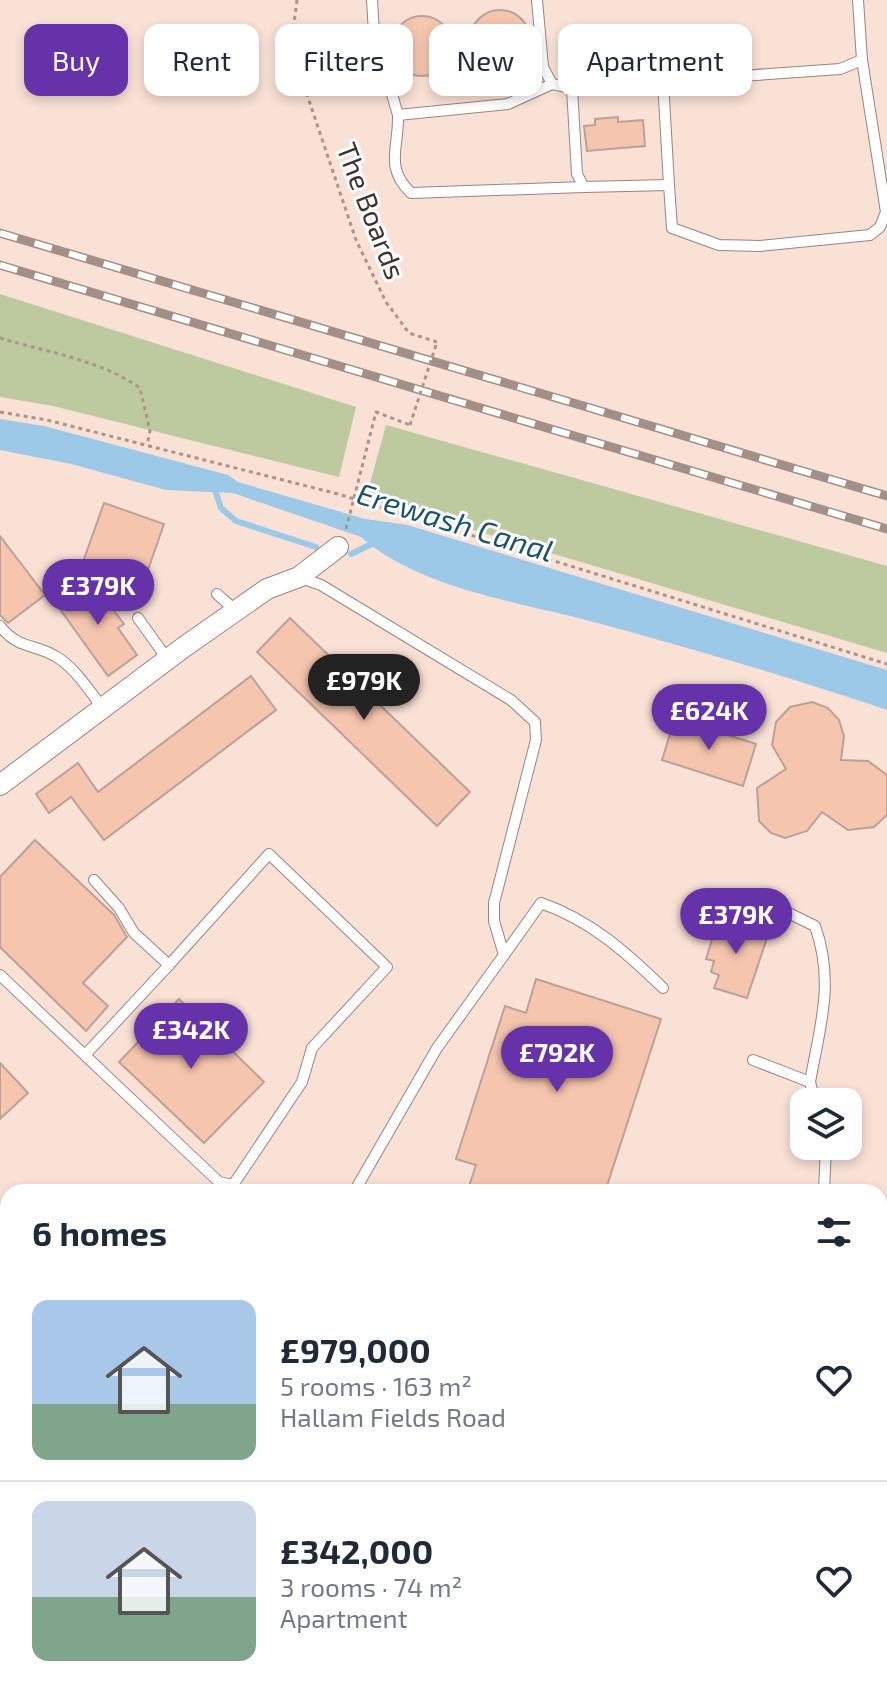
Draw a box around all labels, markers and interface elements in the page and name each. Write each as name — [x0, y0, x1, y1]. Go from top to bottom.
chip: Buy — [24, 24, 128, 96]
chip: Rent — [144, 24, 259, 96]
chip: Filters — [275, 24, 413, 96]
chip: New — [429, 24, 542, 96]
chip: Apartment — [558, 24, 752, 96]
street label: The Boards — [330, 137, 414, 284]
water label: Erewash Canal — [353, 474, 558, 568]
pin: £379K — [42, 559, 154, 627]
text: £379K — [60, 569, 136, 600]
pin: £979K — [308, 654, 420, 722]
text: £979K — [326, 664, 402, 695]
pin: £624K — [653, 684, 765, 752]
text: £624K — [670, 694, 748, 725]
pin: £379K — [680, 888, 792, 956]
text: £379K — [698, 898, 774, 929]
pin: £342K — [135, 1003, 247, 1071]
text: £342K — [152, 1013, 230, 1044]
pin: £792K — [501, 1026, 613, 1094]
text: £792K — [519, 1036, 595, 1067]
map controls — [790, 1088, 862, 1160]
button: layers — [790, 1088, 862, 1160]
icon: filters — [812, 1210, 856, 1254]
text: 6 homes — [32, 1212, 167, 1253]
text: £979,000 — [280, 1329, 431, 1370]
icon: home — [96, 1332, 192, 1428]
icon: heart — [812, 1358, 856, 1402]
text: 5 rooms · 163 m² — [280, 1370, 472, 1401]
text: Hallam Fields Road — [280, 1401, 506, 1432]
text: £342,000 — [280, 1530, 433, 1571]
icon: home — [96, 1533, 192, 1629]
icon: heart — [812, 1559, 856, 1603]
text: 3 rooms · 74 m² — [280, 1571, 462, 1602]
text: Apartment — [280, 1602, 408, 1633]

